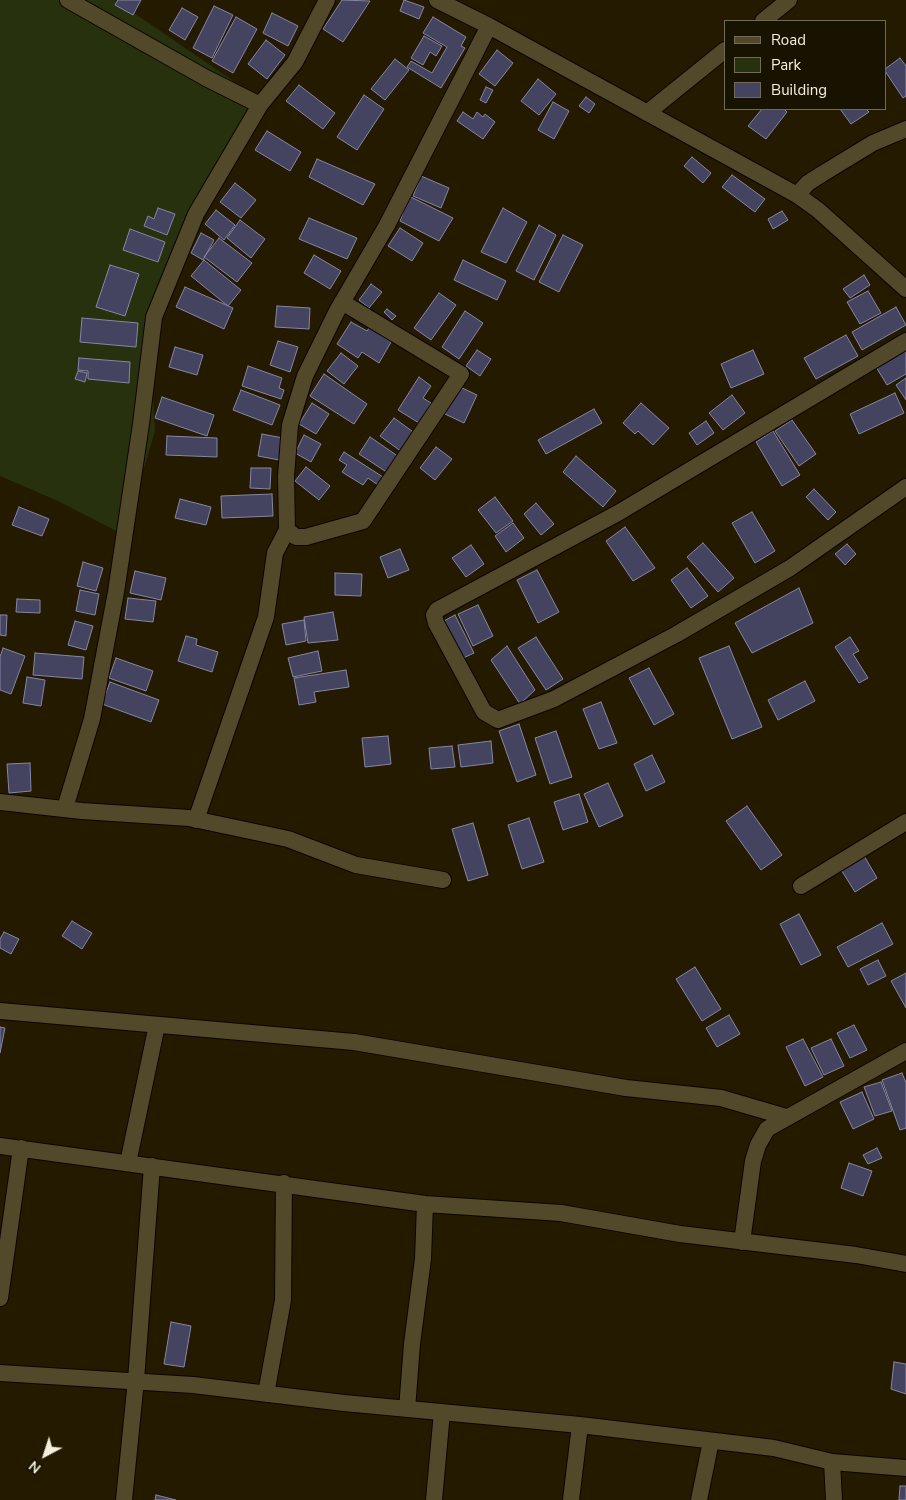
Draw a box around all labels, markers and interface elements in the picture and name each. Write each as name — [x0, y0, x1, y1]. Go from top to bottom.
legend — [724, 20, 886, 110]
text: Road — [771, 30, 806, 50]
text: Park — [771, 55, 801, 75]
text: Building — [771, 80, 827, 100]
north arrow — [20, 1430, 70, 1480]
text: N — [25, 1456, 45, 1478]

